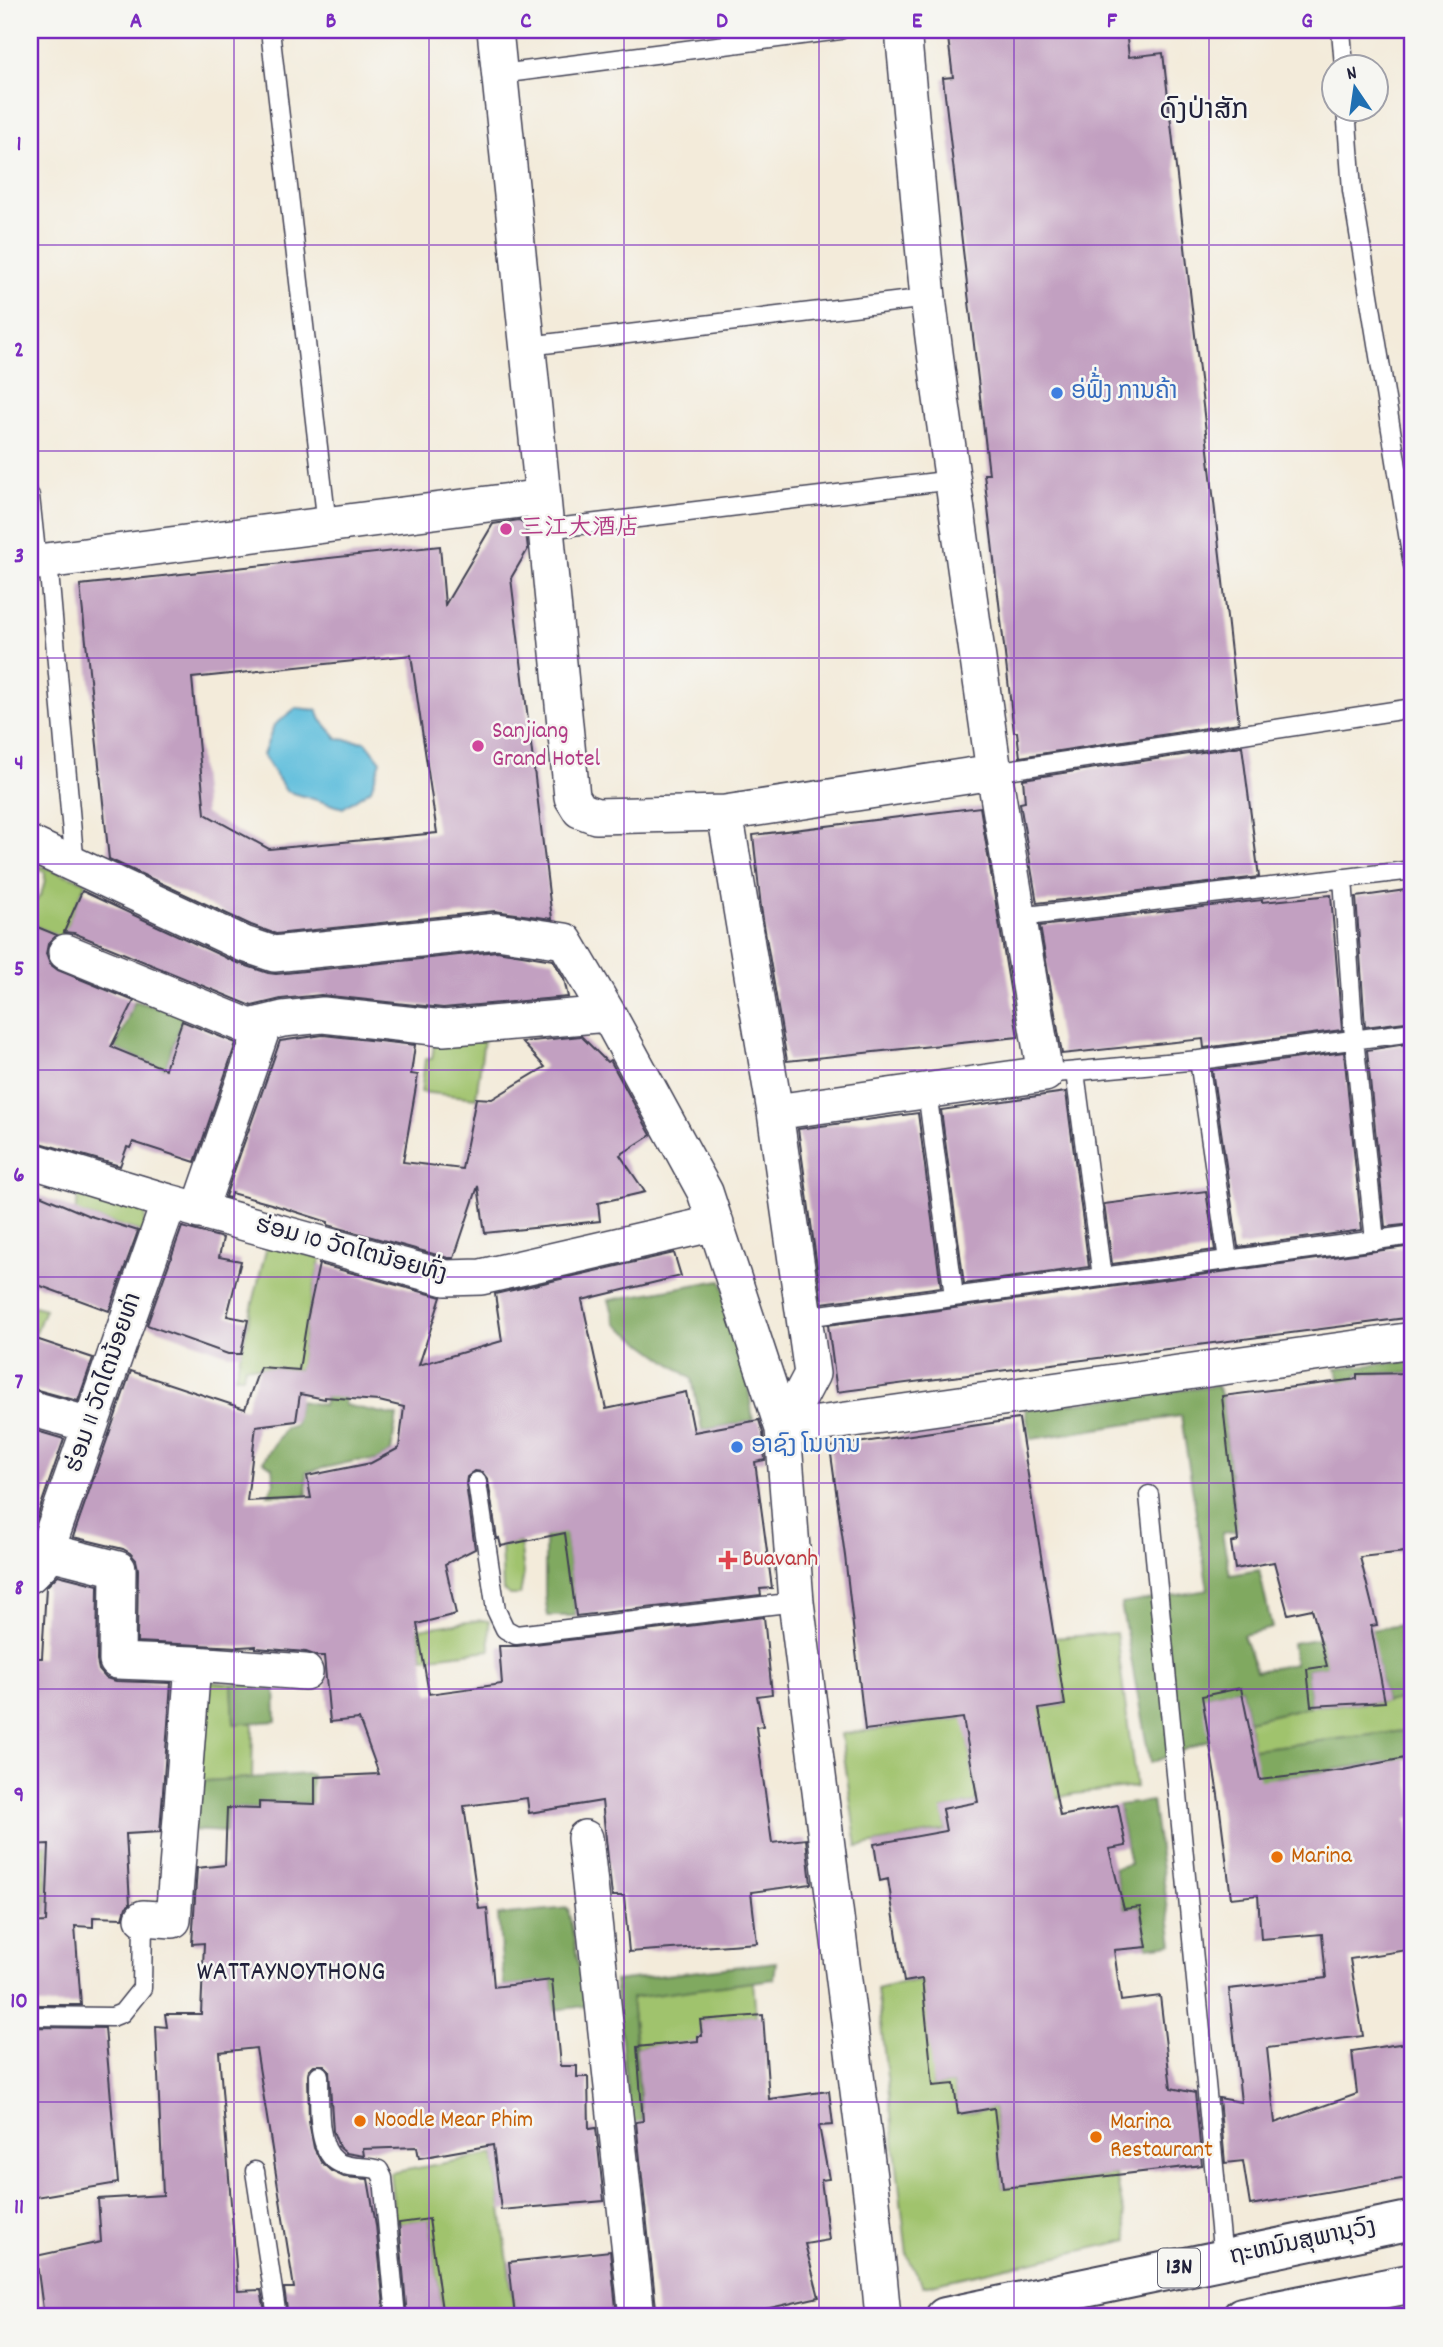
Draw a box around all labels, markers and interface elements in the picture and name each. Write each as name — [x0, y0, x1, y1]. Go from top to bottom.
text: A — [130, 6, 142, 39]
text: B — [326, 6, 337, 39]
text: C — [520, 6, 532, 39]
text: D — [716, 6, 728, 39]
text: E — [912, 6, 923, 39]
text: F — [1107, 6, 1118, 39]
text: G — [1301, 6, 1313, 39]
north arrow — [1320, 52, 1390, 122]
text: N — [1344, 61, 1360, 89]
district label: ດົງປ່າສັກ — [1159, 93, 1249, 133]
text: 1 — [16, 129, 22, 162]
text: 2 — [14, 335, 24, 368]
place label: ອ່ຟົ້່ງ ການຄ້າ — [1071, 366, 1178, 410]
marker: ອ່ຟົ້່ງ ການຄ້າ — [1049, 385, 1065, 401]
place label: 三江大酒店 — [520, 512, 640, 546]
marker: 三江大酒店 — [498, 521, 514, 537]
text: 3 — [14, 541, 24, 574]
place label: Sanjiang Grand Hotel — [492, 715, 601, 777]
marker: Sanjiang Grand Hotel — [470, 738, 486, 754]
text: 4 — [14, 748, 24, 781]
text: 5 — [14, 954, 24, 987]
text: 6 — [13, 1160, 25, 1193]
street label: ຮ່ອມ 10 ວັດໄຕນ້ອຍທົ່ງ — [251, 1206, 451, 1293]
street label: ຮ່ອມ 11 ວັດໄຕນ້ອຍທ່າ — [58, 1289, 152, 1477]
text: 7 — [15, 1367, 24, 1400]
place label: ອາຊົງ ໂນບານ — [751, 1430, 861, 1464]
marker: ອາຊົງ ໂນບານ — [729, 1439, 745, 1455]
place label: Buavanh — [742, 1543, 818, 1577]
marker: Buavanh — [720, 1552, 736, 1568]
text: 8 — [14, 1573, 24, 1606]
text: 9 — [14, 1780, 24, 1813]
place label: Marina — [1291, 1840, 1353, 1874]
marker: Marina — [1269, 1849, 1285, 1865]
district label: WATTAYNOYTHONG — [196, 1954, 386, 1994]
text: 10 — [10, 1986, 28, 2019]
place label: Noodle Mear Phim — [374, 2104, 533, 2138]
place label: Marina Restaurant — [1110, 2106, 1213, 2168]
marker: Noodle Mear Phim — [352, 2113, 368, 2129]
marker: Marina Restaurant — [1088, 2129, 1104, 2145]
text: 11 — [14, 2192, 24, 2225]
street label: ຖະຫນົນສຸພານຸວົງ — [1227, 2211, 1379, 2275]
road number: 13N — [1158, 2248, 1200, 2288]

